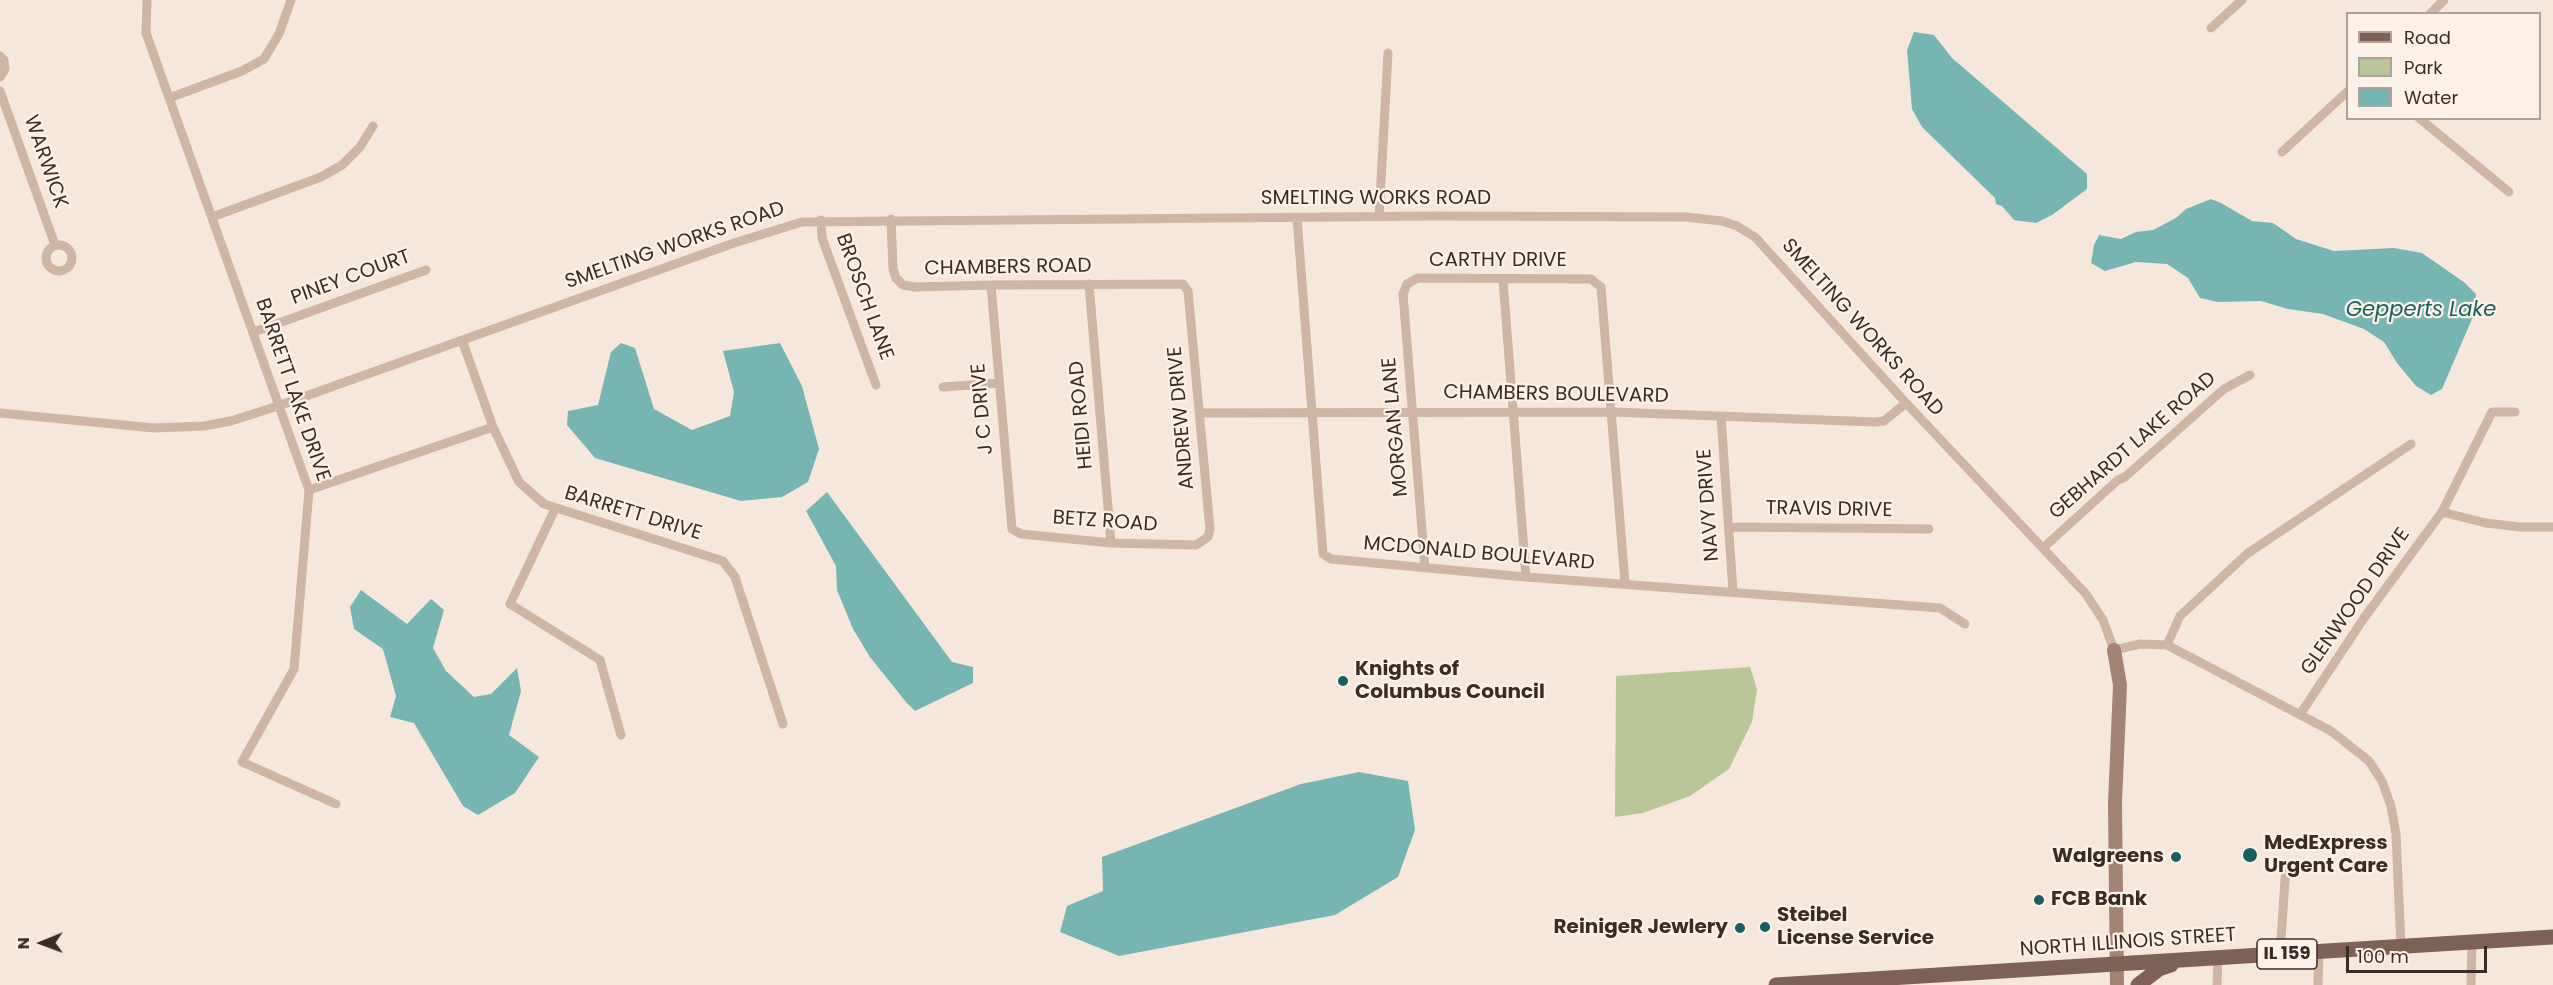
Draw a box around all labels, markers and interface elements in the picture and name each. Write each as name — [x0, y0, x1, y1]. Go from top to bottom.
legend — [2346, 12, 2541, 120]
text: Road — [2404, 25, 2451, 50]
text: Park — [2404, 55, 2443, 80]
text: Water — [2404, 85, 2458, 110]
street label: WARWICK — [18, 112, 72, 212]
street label: SMELTING WORKS ROAD — [1261, 187, 1491, 211]
street label: SMELTING WORKS ROAD — [562, 197, 788, 295]
street label: BROSCH LANE — [830, 230, 898, 364]
street label: SMELTING WORKS ROAD — [1776, 234, 1948, 422]
street label: PINEY COURT — [288, 245, 414, 311]
street label: CARTHY DRIVE — [1429, 249, 1567, 273]
street label: CHAMBERS ROAD — [924, 255, 1092, 281]
street label: BARRETT LAKE DRIVE — [249, 295, 335, 485]
water label: Gepperts Lake — [2346, 298, 2496, 324]
street label: ANDREW DRIVE — [1164, 345, 1200, 491]
street label: MORGAN LANE — [1378, 356, 1414, 498]
street label: HEIDI ROAD — [1065, 360, 1099, 470]
street label: J C DRIVE — [967, 362, 999, 456]
street label: GEBHARDT LAKE ROAD — [2045, 367, 2221, 525]
street label: CHAMBERS BOULEVARD — [1443, 381, 1669, 409]
street label: NAVY DRIVE — [1693, 448, 1725, 562]
street label: BARRETT DRIVE — [561, 482, 705, 546]
street label: TRAVIS DRIVE — [1765, 497, 1893, 523]
street label: BETZ ROAD — [1052, 506, 1158, 538]
street label: GLENWOOD DRIVE — [2296, 524, 2416, 680]
street label: MCDONALD BOULEVARD — [1362, 532, 1596, 576]
place label: Knights of Columbus Council — [1355, 658, 1545, 705]
marker: Knights of Columbus Council — [1336, 674, 1350, 688]
place label: MedExpress Urgent Care — [2264, 832, 2388, 879]
place label: Walgreens — [2052, 845, 2164, 869]
marker: MedExpress Urgent Care — [2241, 846, 2259, 864]
marker: Walgreens — [2169, 850, 2183, 864]
place label: FCB Bank — [2051, 888, 2147, 912]
marker: FCB Bank — [2032, 893, 2046, 907]
place label: Steibel License Service — [1777, 904, 1934, 951]
north arrow — [12, 913, 72, 973]
place label: ReinigeR Jewlery — [1554, 916, 1728, 940]
marker: Steibel License Service — [1758, 920, 1772, 934]
marker: ReinigeR Jewlery — [1733, 921, 1747, 935]
street label: NORTH ILLINOIS STREET — [2019, 923, 2237, 963]
scale bar — [2349, 934, 2490, 972]
text: N — [12, 937, 35, 950]
road number: IL 159 — [2257, 939, 2317, 969]
text: 100 m — [2357, 944, 2409, 969]

